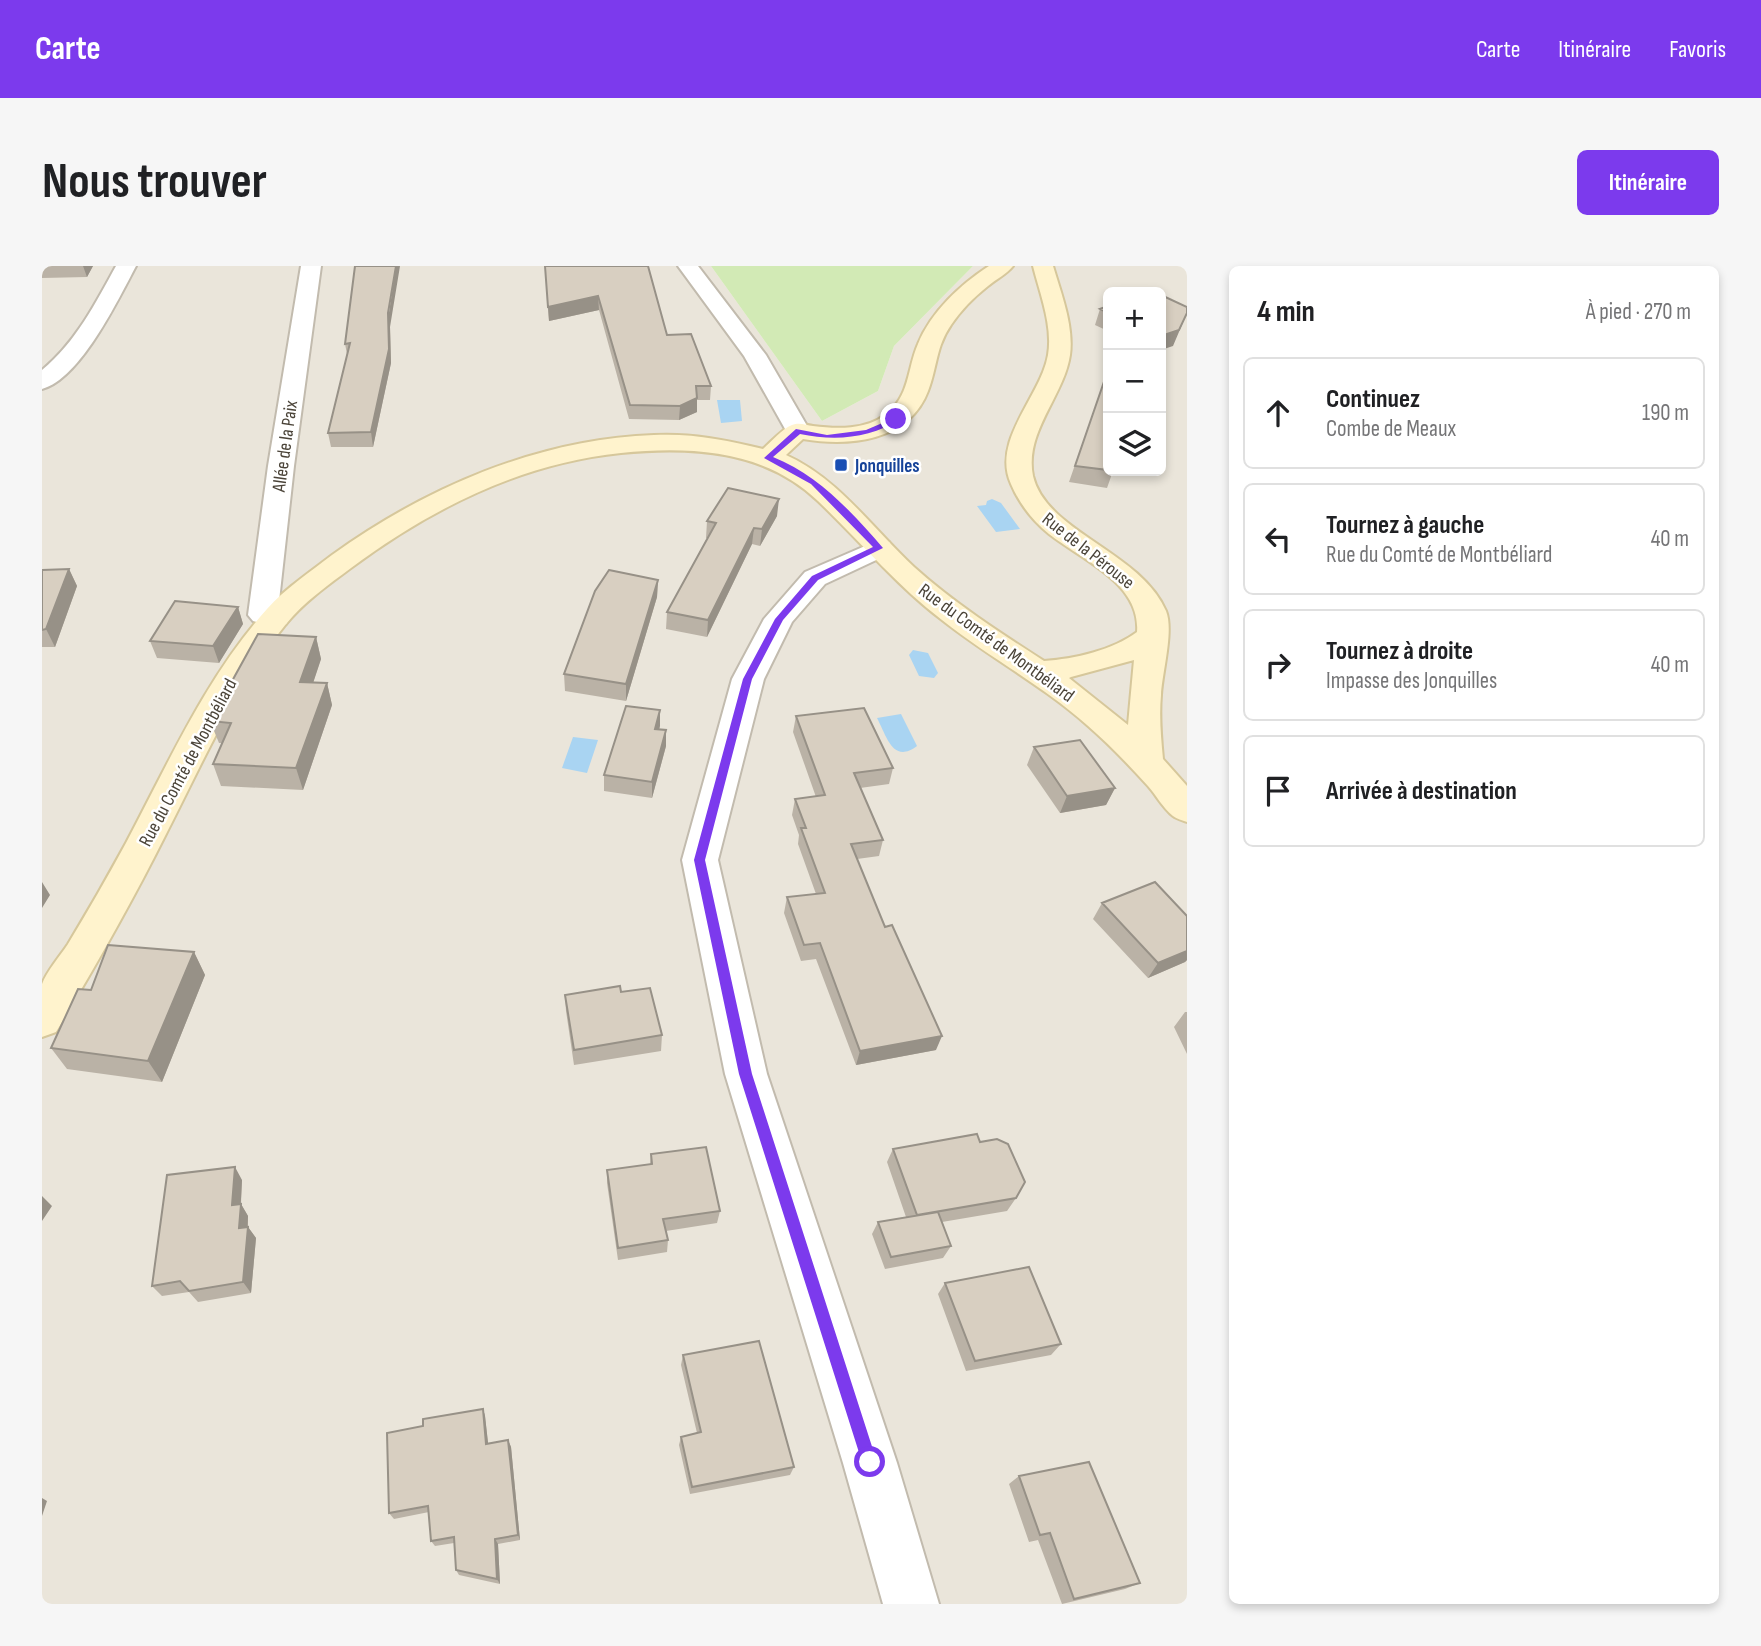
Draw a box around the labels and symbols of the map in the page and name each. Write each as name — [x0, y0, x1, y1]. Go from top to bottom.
street label: Allée de la Paix — [268, 399, 303, 494]
route end — [880, 403, 911, 434]
place label: Jonquilles — [854, 455, 920, 478]
marker: Jonquilles — [833, 457, 849, 473]
street label: Rue de la Pérouse — [1037, 508, 1139, 594]
street label: Rue du Comté de Montbéliard — [914, 579, 1079, 707]
street label: Rue du Comté de Montbéliard — [134, 675, 242, 851]
route start — [854, 1446, 885, 1477]

